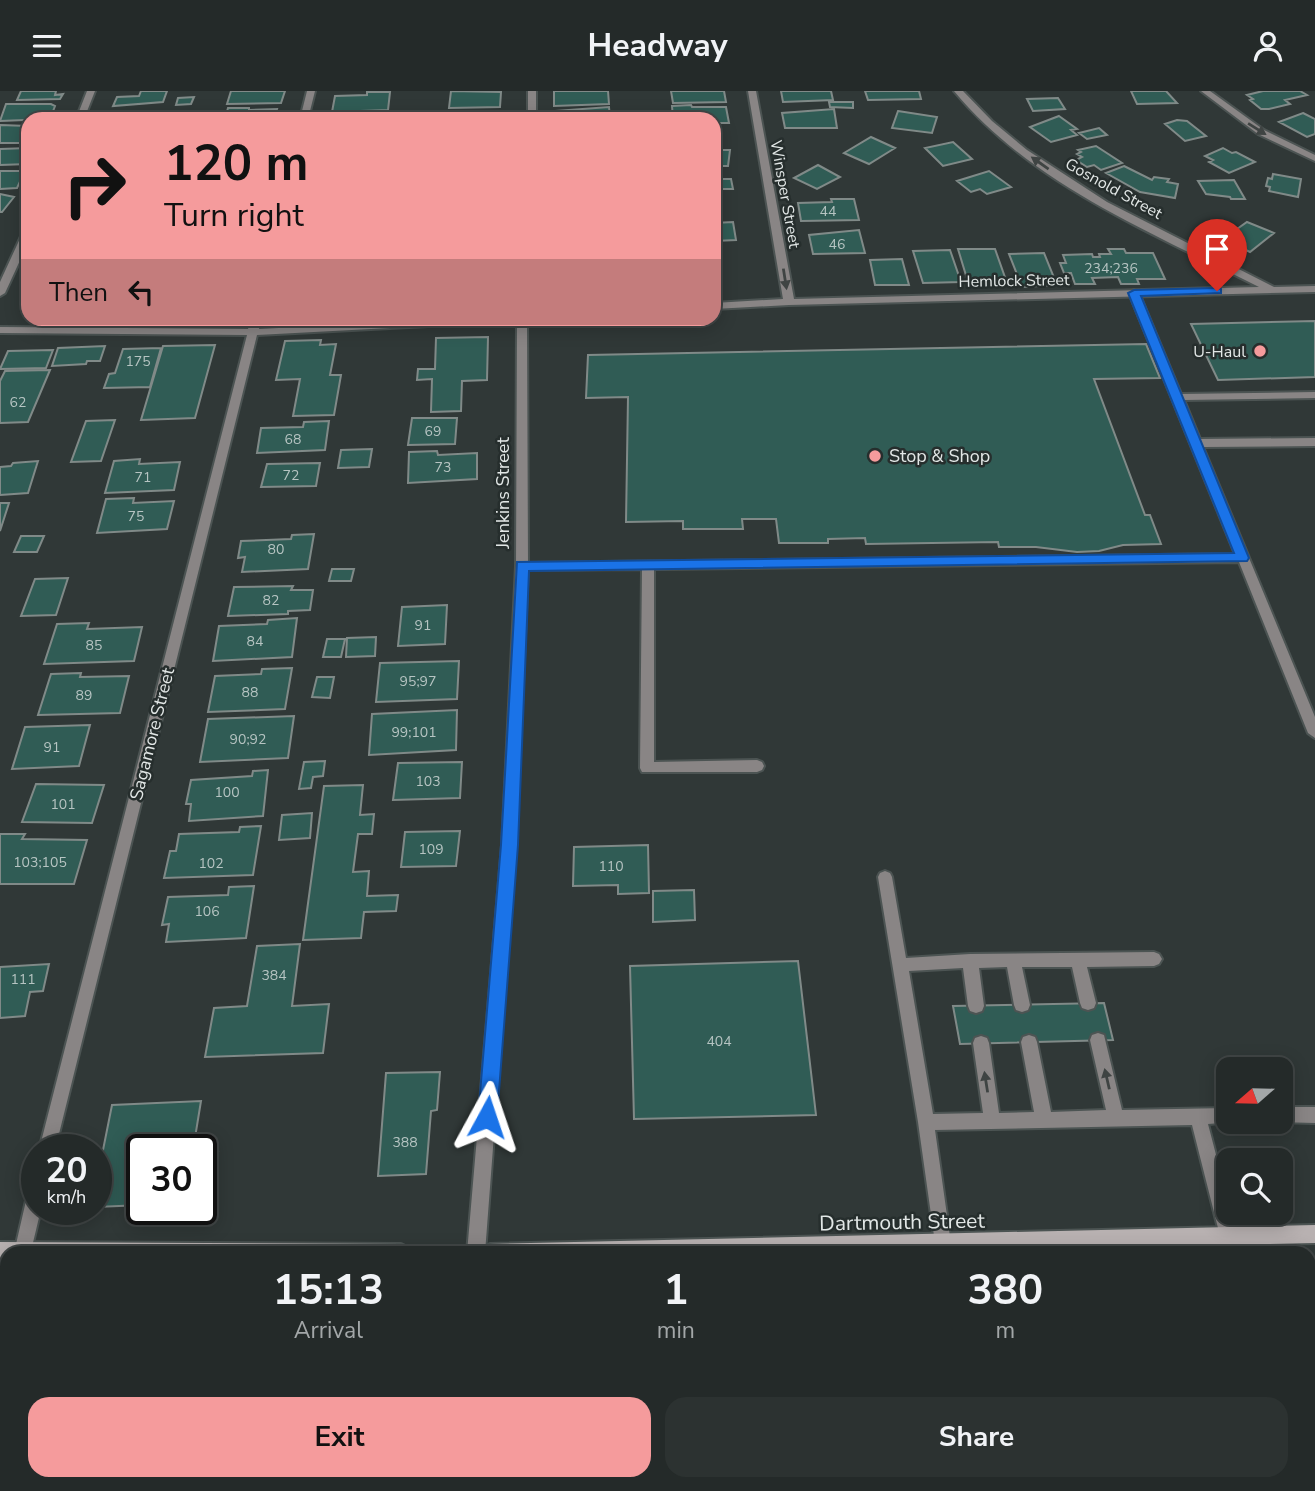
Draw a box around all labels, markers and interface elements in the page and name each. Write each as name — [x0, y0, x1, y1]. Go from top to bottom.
text: Headway — [588, 24, 727, 67]
icon: menu — [28, 27, 66, 65]
icon: person — [1249, 27, 1287, 65]
one-way arrow — [1248, 122, 1267, 135]
text: 120 m — [164, 130, 308, 197]
street label: Winsper Street — [765, 138, 805, 250]
icon: right — [49, 140, 140, 231]
street label: Gosnold Street — [1061, 153, 1166, 225]
one-way arrow — [1031, 157, 1049, 171]
text: Turn right — [164, 194, 304, 237]
house number: 44 — [820, 202, 836, 221]
pin — [1187, 219, 1247, 291]
icon: arrive — [1198, 230, 1236, 268]
house number: 46 — [829, 235, 845, 254]
house number: 234;236 — [1084, 259, 1138, 278]
one-way arrow — [780, 268, 791, 290]
street label: Hemlock Street — [958, 269, 1070, 293]
icon: left — [122, 273, 160, 311]
text: Then — [49, 275, 108, 310]
place label: U-Haul — [1193, 341, 1246, 363]
marker: U-Haul — [1252, 343, 1268, 359]
house number: 175 — [125, 352, 151, 371]
house number: 62 — [10, 393, 26, 412]
house number: 69 — [425, 422, 441, 441]
house number: 68 — [285, 430, 301, 449]
street label: Jenkins Street — [491, 437, 515, 550]
place label: Stop & Shop — [889, 444, 990, 468]
marker: Stop & Shop — [867, 448, 883, 464]
house number: 73 — [435, 458, 451, 477]
house number: 72 — [283, 466, 299, 485]
house number: 71 — [135, 468, 151, 487]
house number: 75 — [128, 507, 144, 526]
house number: 80 — [268, 540, 284, 559]
house number: 82 — [263, 591, 279, 610]
house number: 91 — [415, 616, 431, 635]
house number: 84 — [247, 632, 263, 651]
house number: 85 — [86, 636, 102, 655]
street label: Sagamore Street — [124, 665, 180, 803]
house number: 95;97 — [400, 672, 436, 691]
house number: 88 — [242, 683, 258, 702]
house number: 89 — [76, 686, 92, 705]
house number: 99;101 — [391, 723, 437, 742]
house number: 90;92 — [230, 730, 266, 749]
house number: 91 — [44, 738, 60, 757]
house number: 103 — [415, 772, 441, 791]
house number: 100 — [214, 783, 240, 802]
house number: 101 — [50, 795, 76, 814]
house number: 109 — [418, 840, 444, 859]
house number: 103;105 — [13, 853, 67, 872]
house number: 102 — [198, 854, 224, 873]
house number: 110 — [598, 857, 624, 876]
house number: 106 — [194, 902, 220, 921]
house number: 384 — [261, 966, 287, 985]
house number: 111 — [10, 970, 36, 989]
house number: 404 — [706, 1032, 732, 1051]
north arrow — [1216, 1057, 1293, 1134]
map controls — [1216, 1057, 1293, 1225]
one-way arrow — [1101, 1068, 1112, 1090]
one-way arrow — [981, 1071, 992, 1093]
position arrow — [450, 1080, 524, 1154]
house number: 388 — [392, 1133, 418, 1152]
speed limit sign: 30 — [126, 1134, 217, 1225]
text: 20 — [45, 1147, 88, 1194]
button: search — [1216, 1148, 1293, 1225]
text: km/h — [47, 1185, 86, 1209]
street label: Dartmouth Street — [819, 1207, 986, 1237]
text: 15:13 — [273, 1262, 384, 1319]
text: 1 — [663, 1262, 688, 1319]
text: 380 — [968, 1262, 1043, 1319]
text: Arrival — [294, 1315, 363, 1346]
text: min — [657, 1315, 695, 1346]
text: m — [996, 1315, 1015, 1346]
button: Exit — [28, 1397, 651, 1477]
button: Share — [665, 1397, 1288, 1477]

